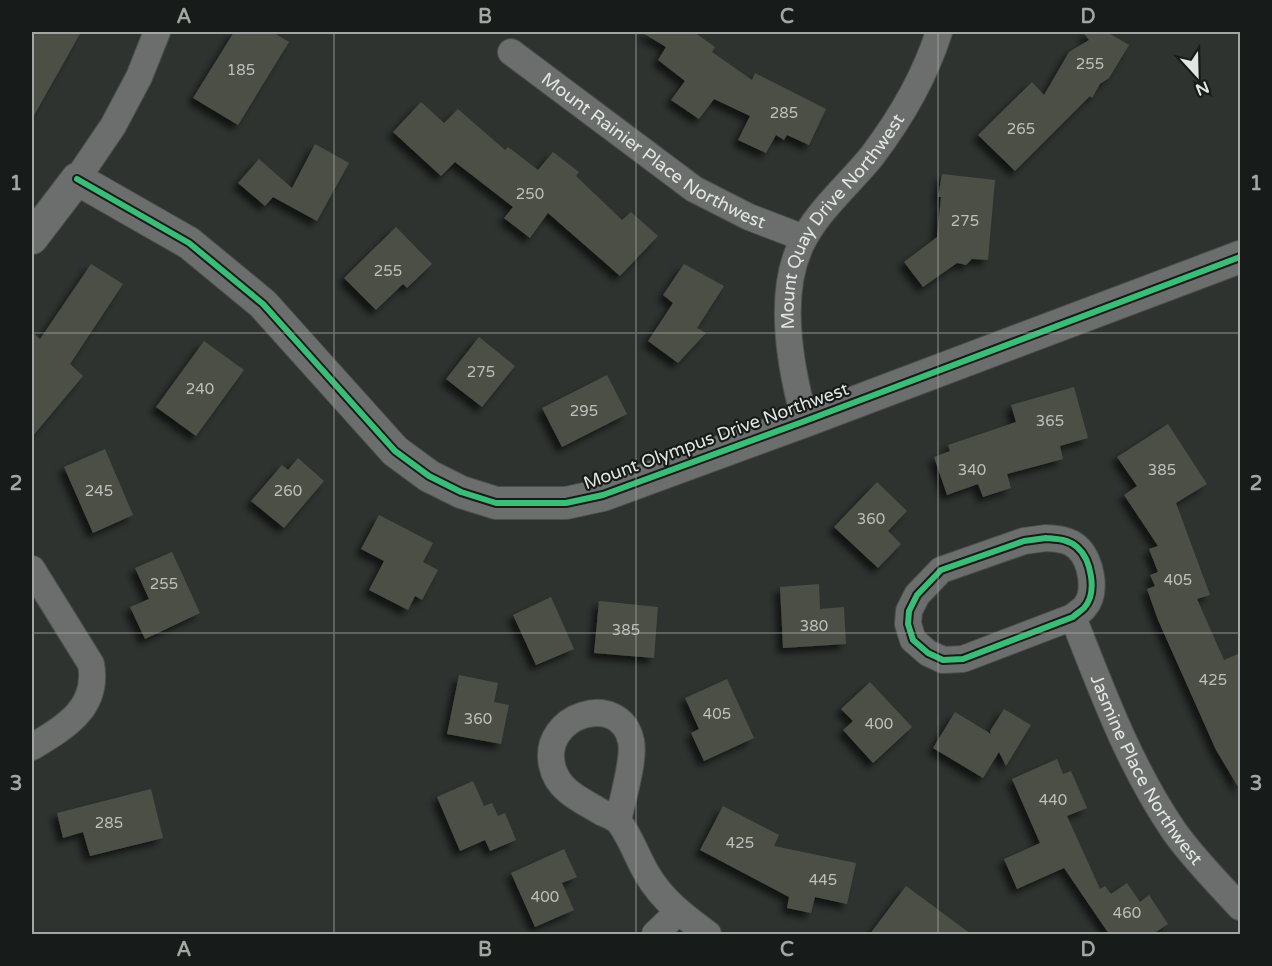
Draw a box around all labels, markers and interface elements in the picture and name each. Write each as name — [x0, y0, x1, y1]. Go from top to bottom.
text: A — [177, 5, 192, 29]
text: B — [478, 5, 492, 29]
text: C — [780, 5, 794, 29]
text: D — [1080, 5, 1096, 29]
north arrow — [1167, 45, 1227, 105]
house number: 255 — [1076, 55, 1104, 73]
house number: 185 — [227, 61, 255, 79]
street label: Mount Rainier Place Northwest — [537, 68, 769, 233]
text: N — [1193, 76, 1212, 100]
house number: 285 — [770, 104, 798, 122]
street label: Mount Quay Drive Northwest — [777, 110, 909, 330]
house number: 265 — [1007, 120, 1035, 138]
text: 1 — [10, 172, 22, 196]
text: 1 — [1250, 172, 1262, 196]
house number: 250 — [516, 185, 544, 203]
house number: 275 — [951, 212, 979, 230]
house number: 255 — [374, 262, 402, 280]
house number: 275 — [467, 363, 495, 381]
street label: Mount Olympus Drive Northwest — [580, 378, 852, 494]
house number: 240 — [186, 380, 214, 398]
house number: 295 — [570, 402, 598, 420]
house number: 365 — [1036, 412, 1064, 430]
house number: 340 — [958, 461, 986, 479]
house number: 385 — [1148, 461, 1176, 479]
text: 2 — [10, 472, 22, 496]
text: 2 — [1250, 472, 1262, 496]
house number: 245 — [85, 482, 113, 500]
house number: 260 — [274, 482, 302, 500]
house number: 360 — [857, 510, 885, 528]
house number: 405 — [1164, 571, 1192, 589]
house number: 255 — [150, 575, 178, 593]
house number: 380 — [800, 617, 828, 635]
house number: 385 — [612, 621, 640, 639]
street label: Jasmine Place Northwest — [1086, 671, 1207, 870]
house number: 425 — [1199, 671, 1227, 689]
house number: 405 — [703, 705, 731, 723]
house number: 360 — [464, 710, 492, 728]
house number: 400 — [865, 715, 893, 733]
text: 3 — [10, 772, 22, 796]
text: 3 — [1250, 772, 1262, 796]
house number: 440 — [1039, 791, 1067, 809]
house number: 285 — [95, 814, 123, 832]
house number: 425 — [726, 834, 754, 852]
house number: 445 — [809, 871, 837, 889]
house number: 400 — [531, 888, 559, 906]
house number: 460 — [1113, 904, 1141, 922]
text: A — [177, 938, 192, 962]
text: B — [478, 938, 492, 962]
text: C — [780, 938, 794, 962]
text: D — [1080, 938, 1096, 962]

